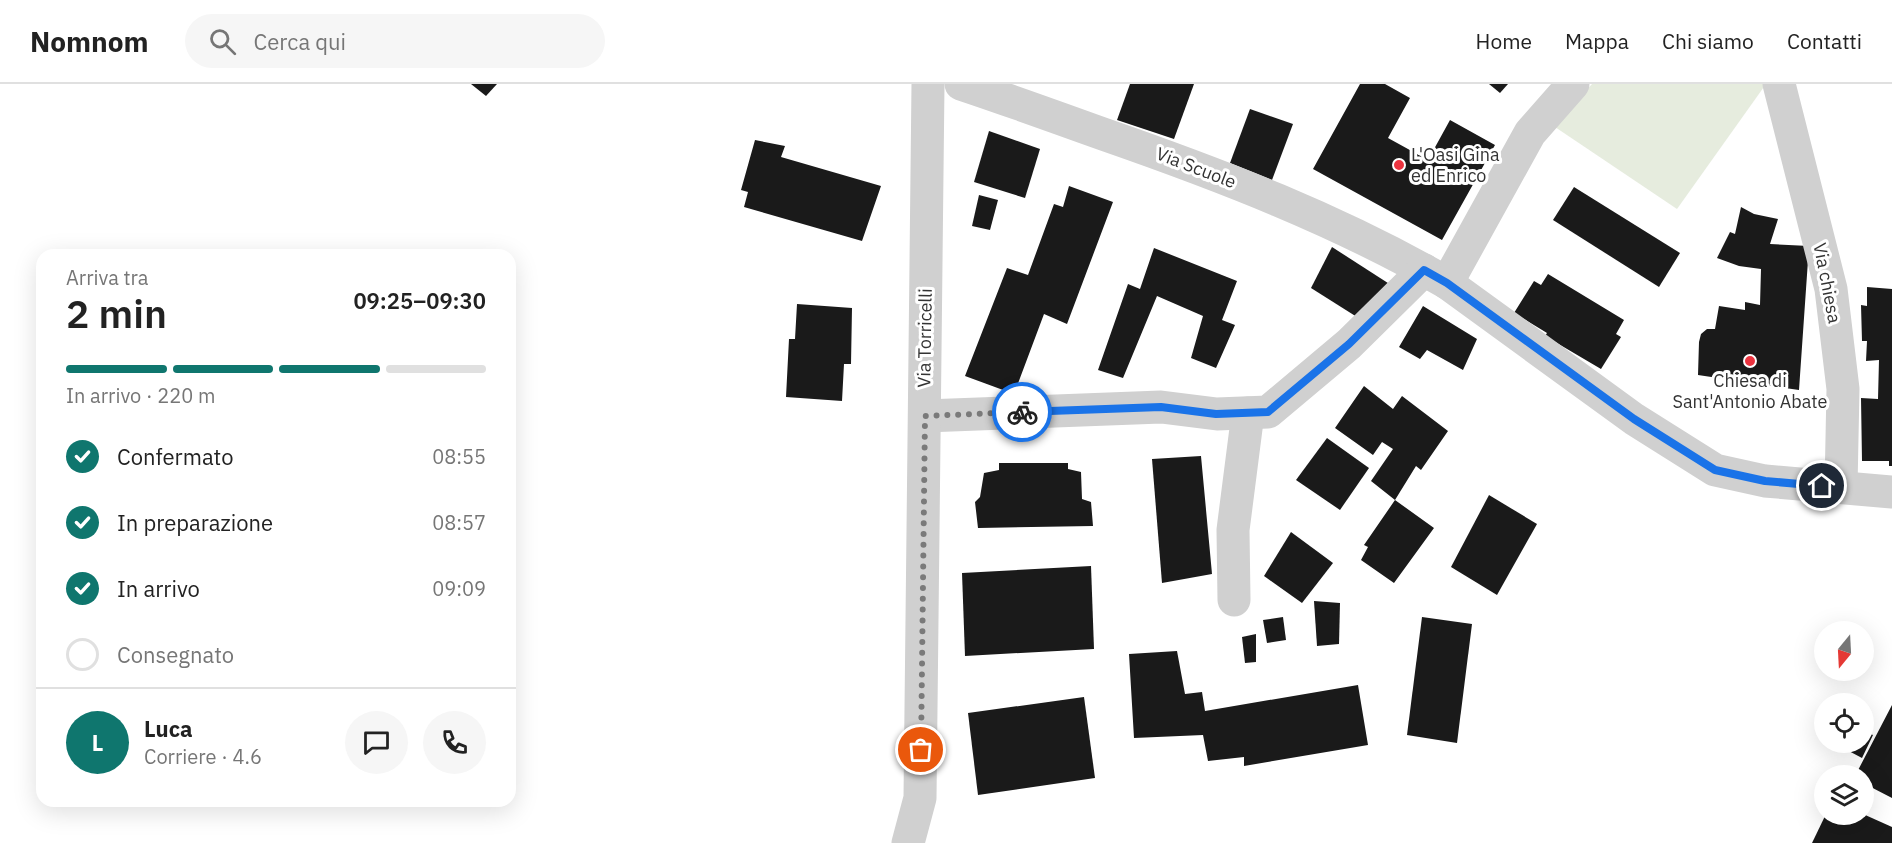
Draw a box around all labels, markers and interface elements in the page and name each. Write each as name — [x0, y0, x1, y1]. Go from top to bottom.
search box — [185, 14, 605, 68]
text: Nomnom — [30, 23, 149, 60]
icon: search — [206, 25, 239, 58]
text: Cerca qui — [254, 27, 346, 56]
text: Home — [1476, 27, 1532, 55]
text: Mappa — [1565, 27, 1629, 55]
text: Chi siamo — [1662, 27, 1754, 55]
text: Contatti — [1787, 27, 1862, 55]
street label: Via Scuole — [1153, 142, 1240, 193]
place label: L'Oasi Gina ed Enrico — [1411, 143, 1500, 187]
marker: L'Oasi Gina ed Enrico — [1392, 158, 1406, 172]
street label: Via chiesa — [1808, 241, 1847, 325]
text: Arriva tra — [66, 264, 149, 291]
text: 09:25–09:30 — [353, 286, 486, 315]
text: 2 min — [66, 288, 167, 339]
street label: Via Torricelli — [912, 288, 937, 388]
marker: Chiesa di Sant'Antonio Abate — [1743, 354, 1757, 368]
place label: Chiesa di Sant'Antonio Abate — [1673, 369, 1828, 413]
text: In arrivo · 220 m — [66, 382, 215, 409]
courier — [992, 382, 1052, 442]
icon: bike — [1006, 396, 1039, 429]
icon: check — [66, 440, 99, 473]
text: Confermato — [117, 442, 234, 471]
text: 08:55 — [432, 443, 486, 470]
pin — [1796, 460, 1847, 511]
icon: home — [1805, 469, 1838, 502]
icon: check — [66, 506, 99, 539]
text: In preparazione — [117, 508, 273, 537]
text: 08:57 — [432, 509, 486, 536]
icon: check — [66, 572, 99, 605]
text: In arrivo — [117, 574, 200, 603]
text: 09:09 — [432, 575, 486, 602]
north arrow — [1814, 621, 1874, 681]
map controls — [1814, 621, 1874, 825]
text: Consegnato — [117, 640, 234, 669]
button: locate — [1814, 693, 1874, 753]
button: chat — [345, 711, 408, 774]
button: phone — [423, 711, 486, 774]
text: Luca — [144, 714, 193, 743]
pin — [895, 724, 946, 775]
text: L — [92, 728, 103, 757]
icon: bag — [904, 733, 937, 766]
text: Corriere · 4.6 — [144, 743, 262, 770]
button: layers — [1814, 765, 1874, 825]

